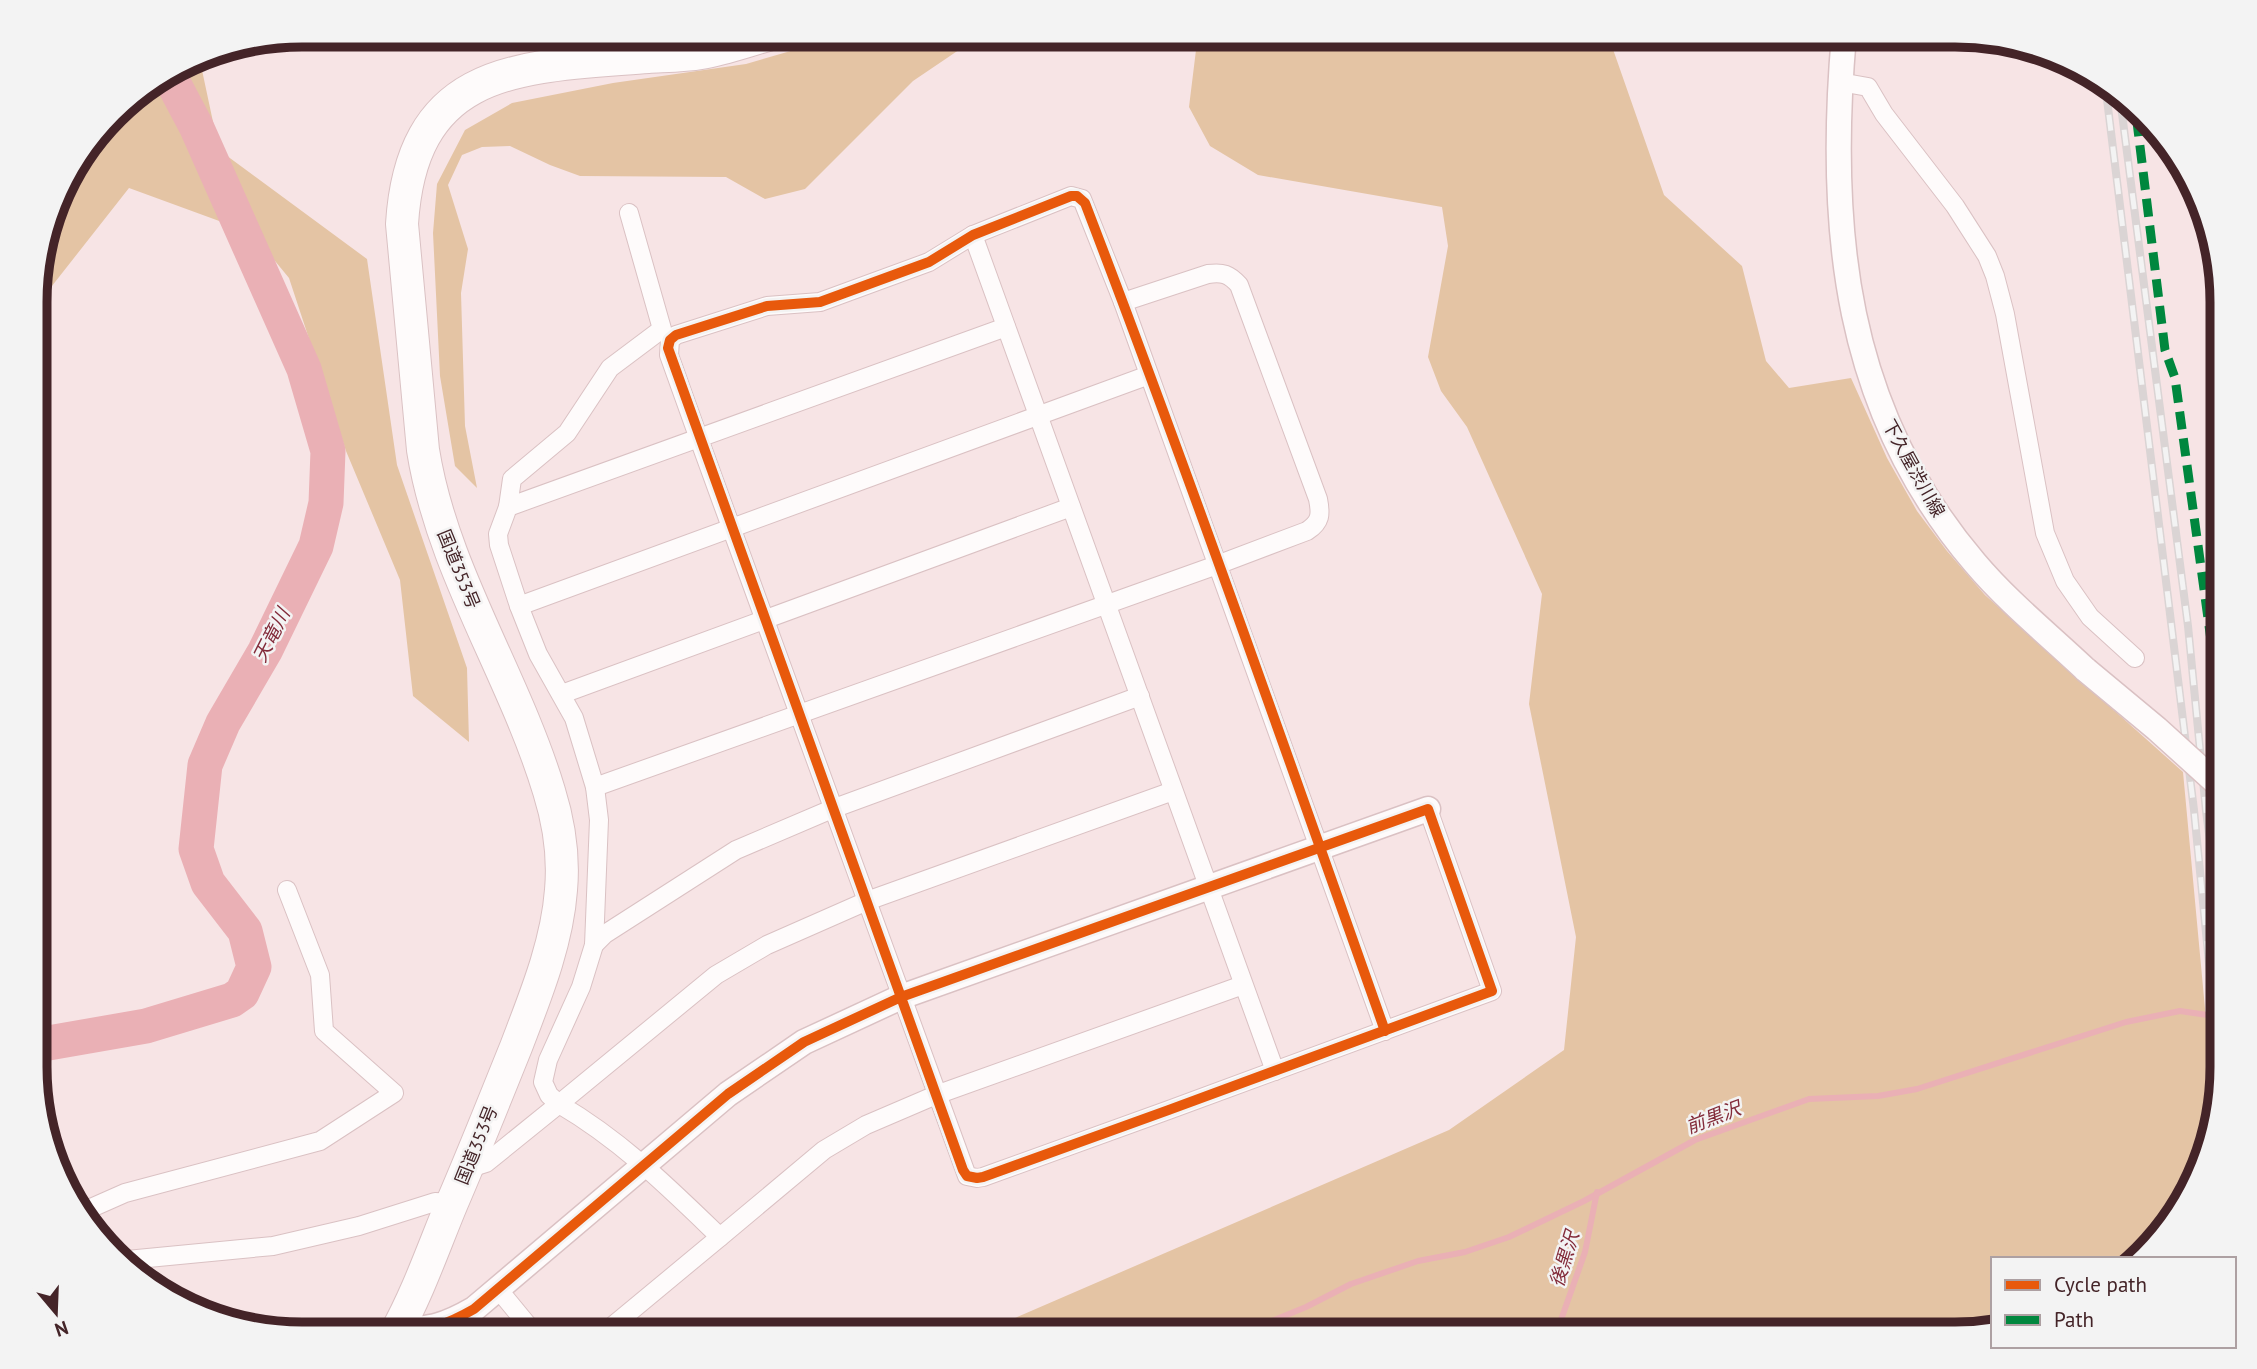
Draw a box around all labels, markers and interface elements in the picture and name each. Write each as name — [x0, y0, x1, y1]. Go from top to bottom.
street label: 下久屋渋川線 — [1878, 415, 1950, 521]
street label: 国道353号 — [433, 526, 485, 612]
water label: 天竜川 — [247, 602, 296, 666]
water label: 前黒沢 — [1682, 1095, 1747, 1138]
street label: 国道353号 — [450, 1102, 502, 1188]
water label: 後黒沢 — [1544, 1225, 1585, 1290]
legend — [1991, 1257, 2236, 1348]
text: Cycle path — [2054, 1271, 2147, 1298]
north arrow — [21, 1278, 91, 1348]
text: Path — [2054, 1306, 2094, 1333]
text: N — [52, 1316, 71, 1342]

